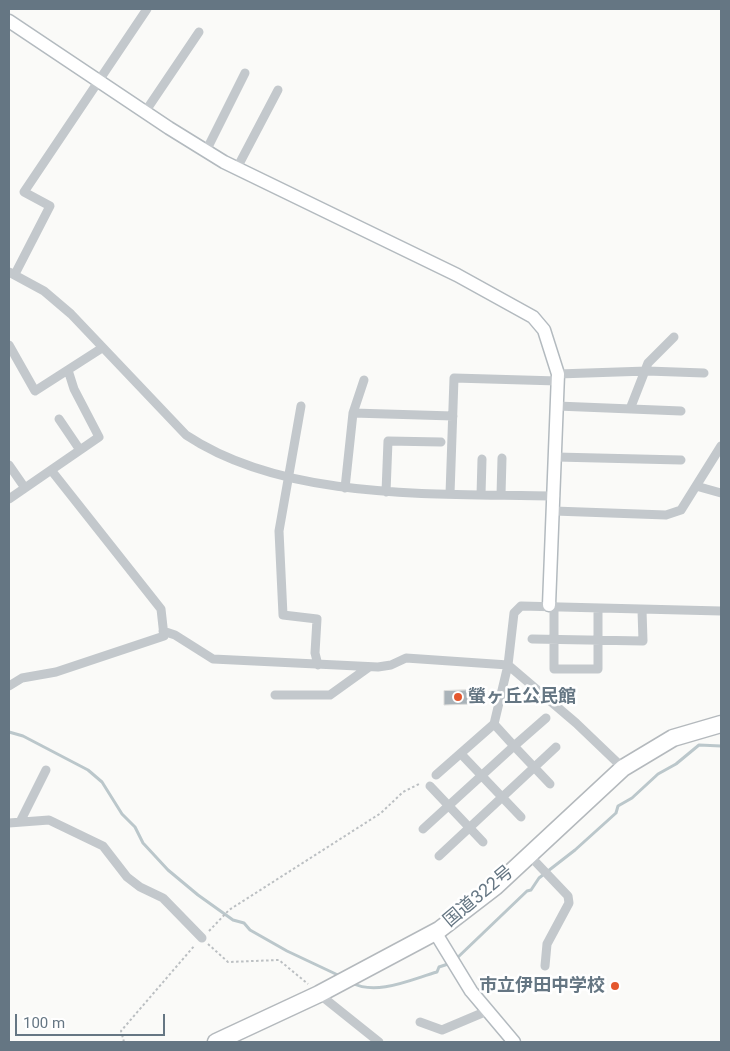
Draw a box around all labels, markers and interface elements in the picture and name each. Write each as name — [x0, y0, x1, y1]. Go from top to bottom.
place label: 螢ヶ丘公民館 — [468, 686, 576, 708]
marker: 螢ヶ丘公民館 — [452, 691, 464, 703]
street label: 国道322号 — [440, 862, 518, 932]
place label: 市立伊田中学校 — [479, 975, 605, 997]
marker: 市立伊田中学校 — [609, 980, 621, 992]
scale bar — [18, 1004, 168, 1036]
text: 100 m — [23, 1014, 65, 1032]

